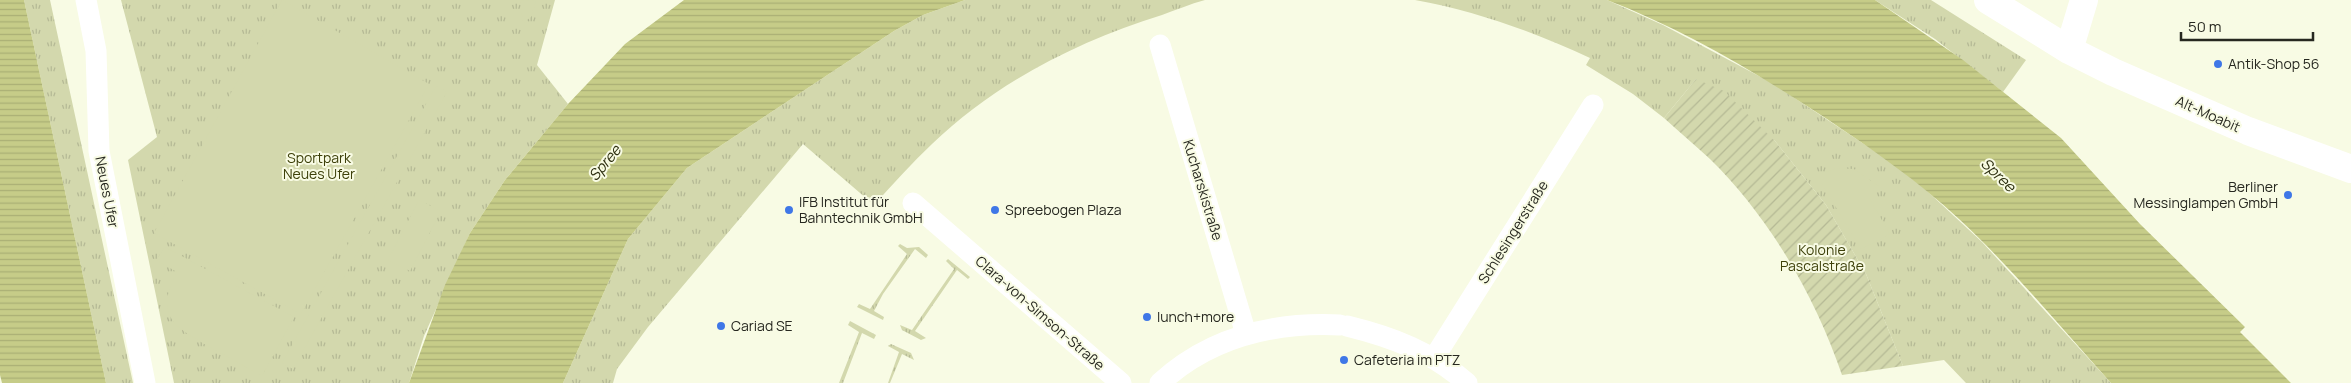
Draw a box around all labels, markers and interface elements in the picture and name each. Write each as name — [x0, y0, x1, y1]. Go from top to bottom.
scale bar — [2181, 10, 2314, 42]
text: 50 m — [2188, 16, 2222, 37]
place label: Antik-Shop 56 — [2228, 54, 2320, 73]
marker: Antik-Shop 56 — [2212, 58, 2224, 70]
street label: Alt-Moabit — [2173, 91, 2244, 136]
street label: Kucharskistraße — [1179, 137, 1228, 243]
water label: Spree — [583, 139, 627, 185]
park label: Sportpark Neues Ufer — [283, 148, 355, 183]
water label: Spree — [1976, 153, 2021, 197]
street label: Neues Ufer — [91, 155, 124, 229]
street label: Schlesingerstraße — [1473, 177, 1552, 287]
place label: Berliner Messinglampen GmbH — [2134, 177, 2278, 212]
marker: Berliner Messinglampen GmbH — [2282, 189, 2294, 201]
place label: IFB Institut für Bahntechnik GmbH — [799, 192, 923, 227]
place label: Spreebogen Plaza — [1005, 200, 1121, 219]
marker: IFB Institut für Bahntechnik GmbH — [783, 204, 795, 216]
marker: Spreebogen Plaza — [989, 204, 1001, 216]
park label: Kolonie Pascalstraße — [1780, 240, 1864, 275]
street label: Clara-von-Simson-Straße — [972, 251, 1109, 374]
place label: lunch+more — [1157, 307, 1234, 326]
marker: lunch+more — [1141, 311, 1153, 323]
place label: Cariad SE — [731, 316, 793, 335]
marker: Cariad SE — [715, 320, 727, 332]
place label: Cafeteria im PTZ — [1354, 350, 1460, 369]
marker: Cafeteria im PTZ — [1338, 354, 1350, 366]

